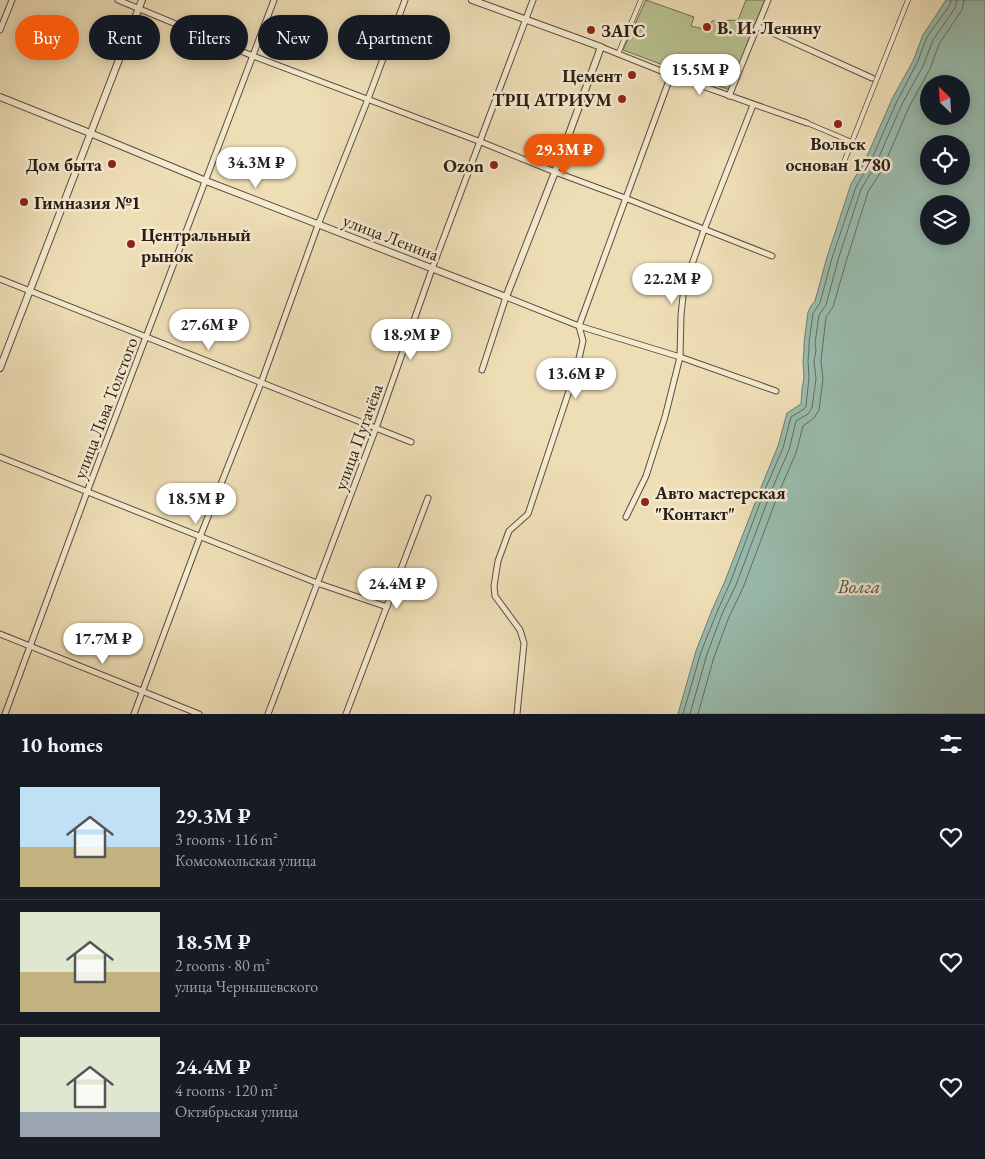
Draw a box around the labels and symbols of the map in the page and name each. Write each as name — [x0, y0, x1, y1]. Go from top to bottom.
place label: В. И. Ленину — [717, 16, 822, 39]
place label: ЗАГС — [601, 19, 645, 42]
marker: В. И. Ленину — [701, 21, 713, 33]
marker: ЗАГС — [585, 24, 597, 36]
pin: 15.5M ₽ — [654, 54, 746, 96]
place label: Цемент — [562, 64, 622, 87]
marker: Цемент — [626, 69, 638, 81]
north arrow — [920, 75, 970, 125]
place label: ТРЦ АТРИУМ — [492, 88, 612, 111]
marker: ТРЦ АТРИУМ — [616, 93, 628, 105]
marker: Вольск основан 1780 — [832, 118, 844, 130]
place label: Вольск основан 1780 — [785, 132, 891, 176]
pin: 29.3M ₽ — [518, 134, 610, 176]
pin: 34.3M ₽ — [210, 146, 302, 189]
place label: Дом быта — [26, 153, 102, 176]
place label: Ozon — [443, 154, 484, 177]
marker: Дом быта — [106, 158, 118, 170]
marker: Ozon — [488, 159, 500, 171]
place label: Гимназия №1 — [34, 191, 141, 214]
marker: Гимназия №1 — [18, 196, 30, 208]
street label: улица Ленина — [340, 208, 443, 266]
place label: Центральный рынок — [141, 223, 251, 267]
marker: Центральный рынок — [125, 238, 137, 250]
pin: 22.2M ₽ — [626, 262, 718, 305]
pin: 27.6M ₽ — [163, 308, 255, 351]
pin: 18.9M ₽ — [365, 318, 457, 361]
street label: улица Льва Толстого — [67, 334, 143, 482]
pin: 13.6M ₽ — [530, 358, 622, 400]
street label: улица Пугачёва — [328, 380, 388, 493]
place label: Авто мастерская "Контакт" — [654, 481, 786, 525]
pin: 18.5M ₽ — [150, 482, 242, 525]
marker: Авто мастерская "Контакт" — [639, 496, 651, 508]
pin: 24.4M ₽ — [351, 568, 443, 610]
water label: Волга — [837, 574, 880, 599]
pin: 17.7M ₽ — [57, 622, 149, 665]

